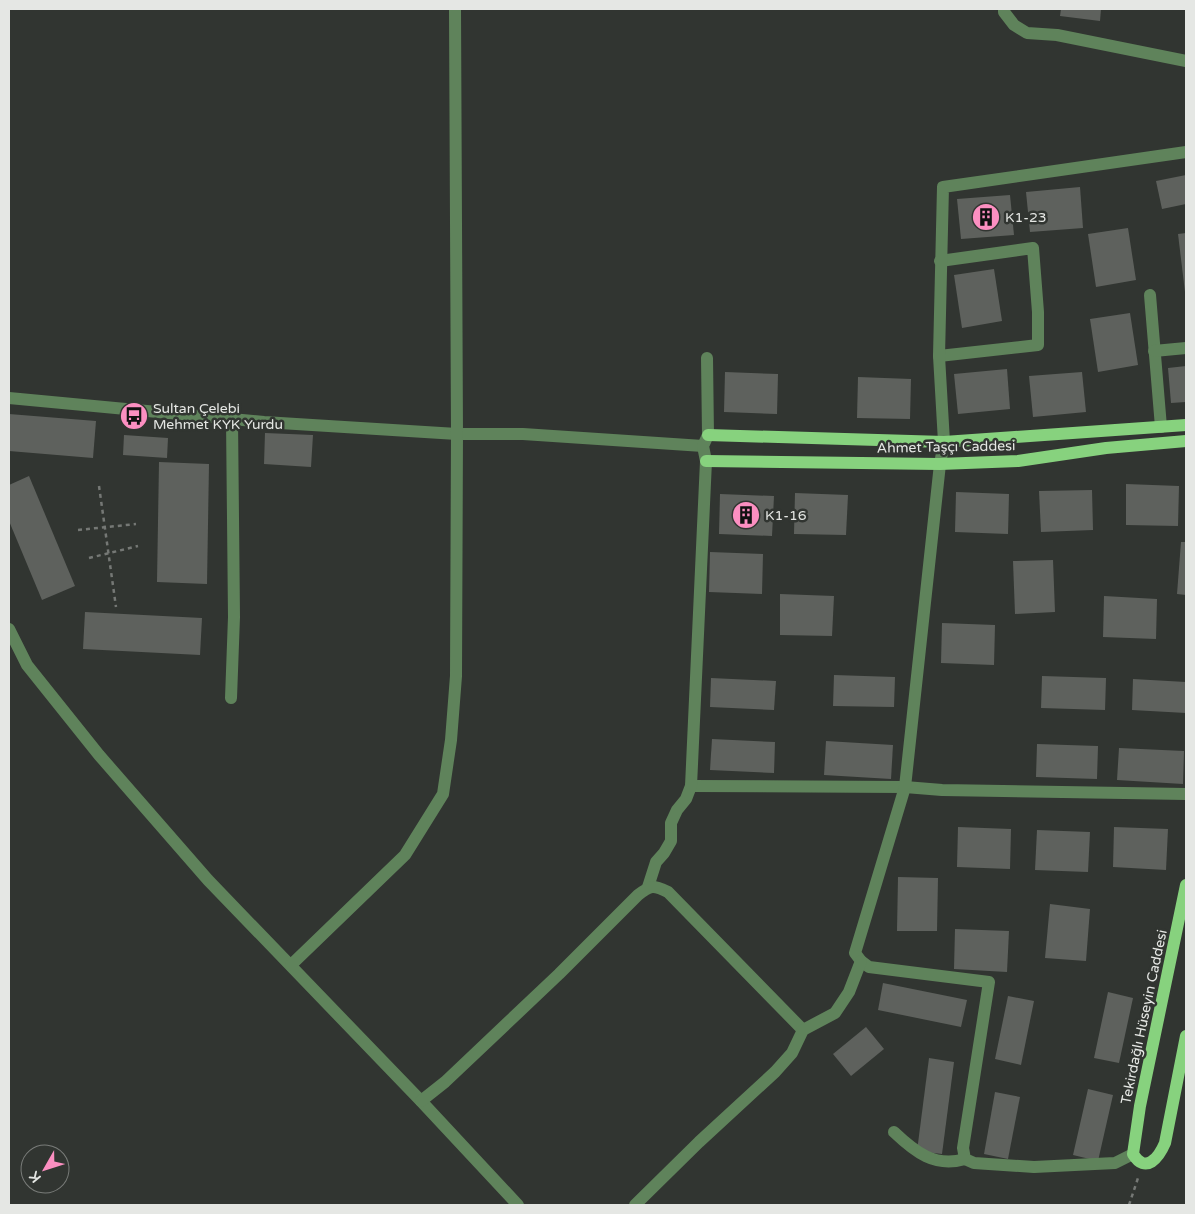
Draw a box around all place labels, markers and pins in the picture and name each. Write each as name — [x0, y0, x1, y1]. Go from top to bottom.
building icon: K1-23 — [971, 202, 1001, 232]
place label: K1-23 — [1005, 209, 1046, 226]
place label: Sultan Çelebi Mehmet KYK Yurdu — [153, 400, 283, 433]
bus stop icon: Sultan Çelebi Mehmet KYK Yurdu — [119, 401, 149, 431]
building icon: K1-16 — [731, 500, 761, 530]
place label: K1-16 — [765, 507, 807, 524]

